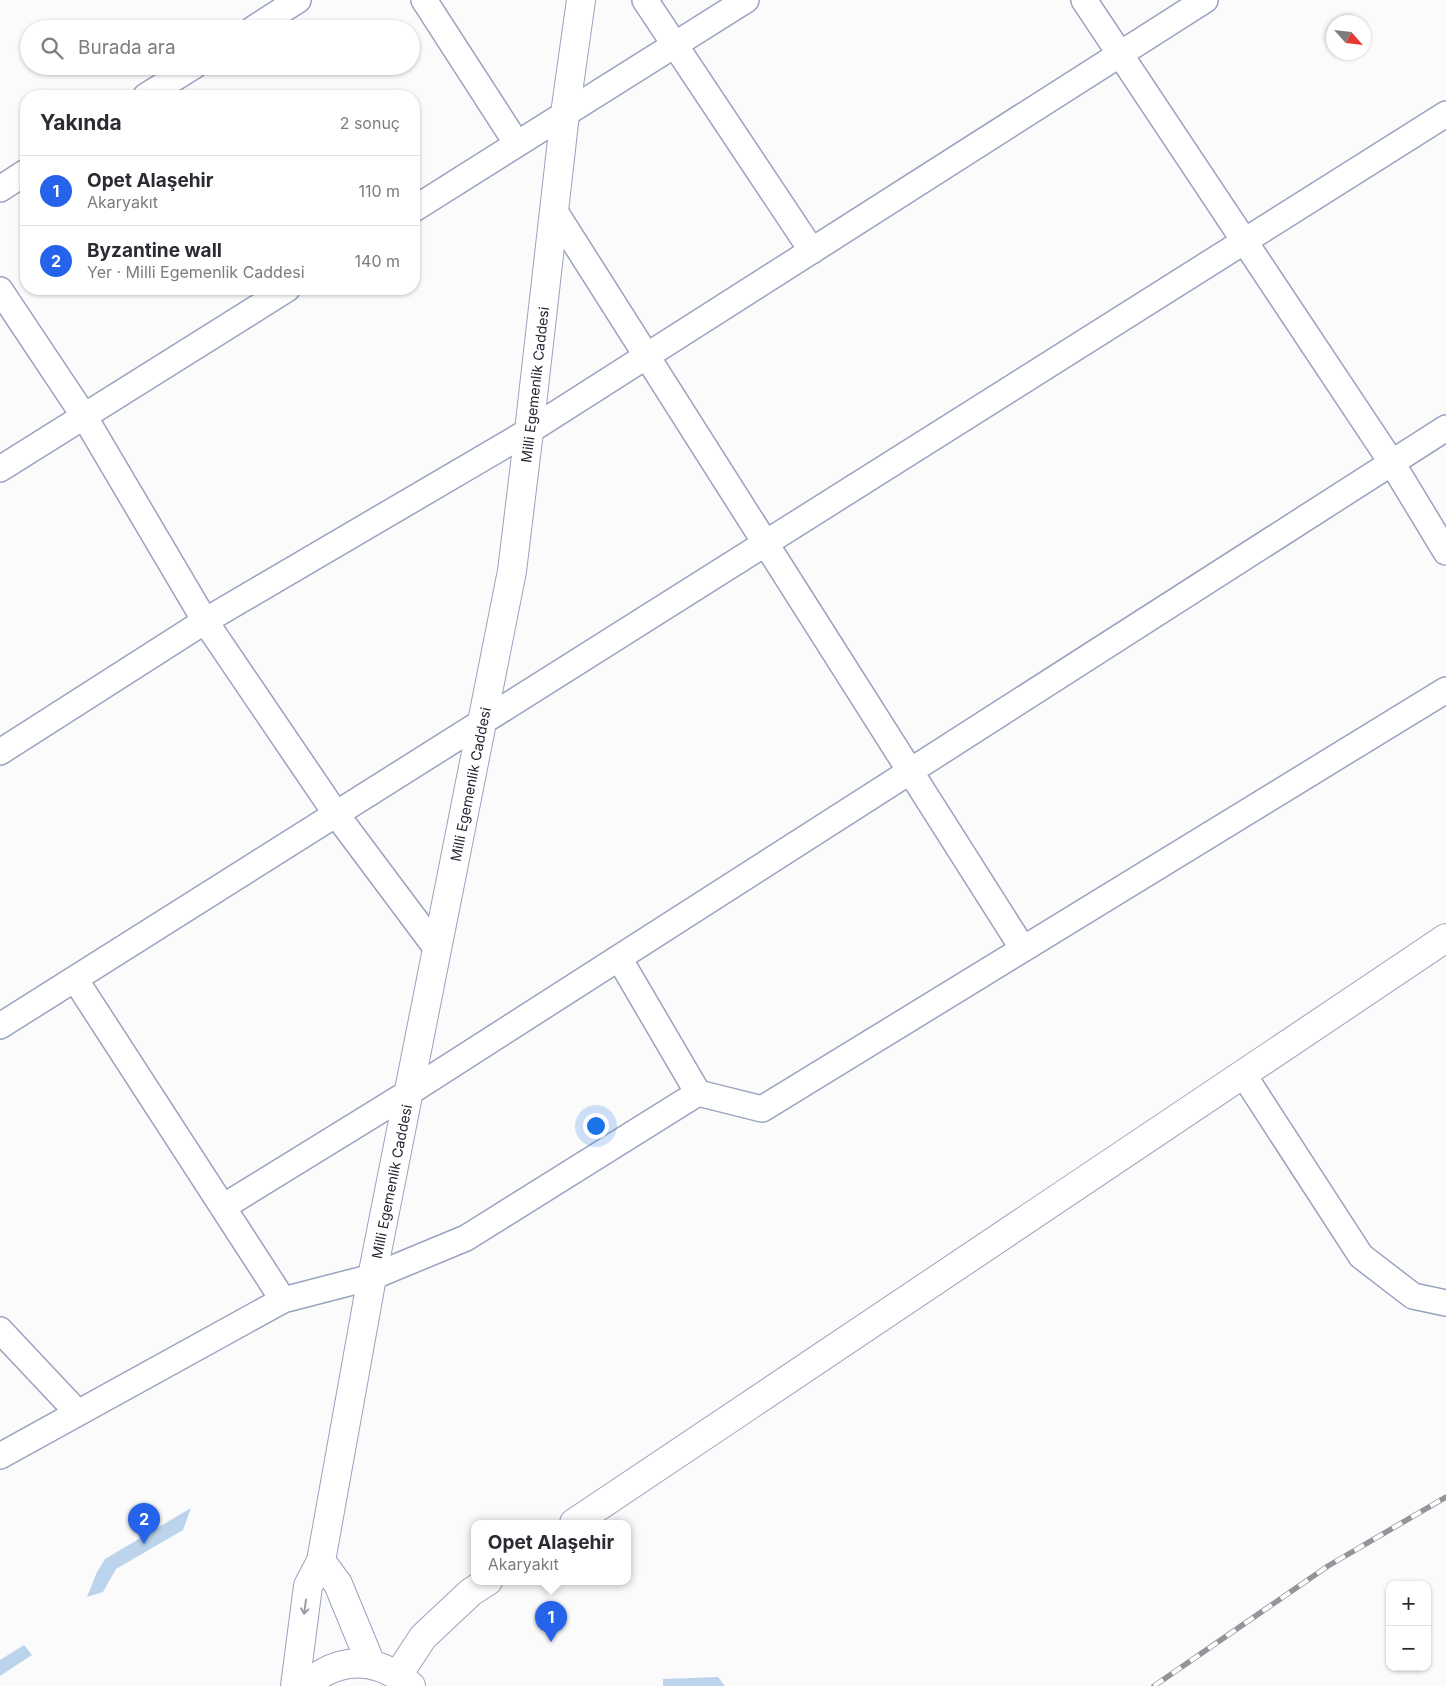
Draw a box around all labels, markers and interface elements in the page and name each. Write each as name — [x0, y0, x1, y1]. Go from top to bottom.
north arrow — [1326, 15, 1371, 60]
search box — [20, 20, 420, 75]
icon: search — [38, 34, 66, 62]
text: Burada ara — [78, 36, 176, 59]
text: Yakında — [40, 110, 122, 135]
text: 2 sonuç — [340, 113, 400, 133]
text: Opet Alaşehir — [87, 169, 213, 192]
text: 1 — [53, 181, 59, 201]
text: 110 m — [358, 181, 400, 201]
text: Akaryakıt — [87, 192, 158, 212]
text: Byzantine wall — [87, 239, 222, 262]
text: 2 — [51, 251, 61, 271]
text: 140 m — [355, 251, 400, 271]
text: Yer · Milli Egemenlik Caddesi — [87, 262, 305, 282]
street label: Milli Egemenlik Caddesi — [517, 306, 552, 463]
street label: Milli Egemenlik Caddesi — [446, 706, 493, 863]
street label: Milli Egemenlik Caddesi — [367, 1103, 415, 1260]
your location — [583, 1113, 609, 1139]
pin: 2 — [128, 1503, 160, 1544]
popup — [471, 1520, 631, 1585]
text: Opet Alaşehir — [488, 1531, 614, 1554]
text: Akaryakıt — [488, 1554, 559, 1574]
map controls — [1386, 1581, 1431, 1671]
button: + — [1386, 1581, 1431, 1626]
one-way arrow — [300, 1598, 310, 1614]
pin: 1 — [535, 1601, 567, 1642]
button: − — [1386, 1626, 1431, 1671]

